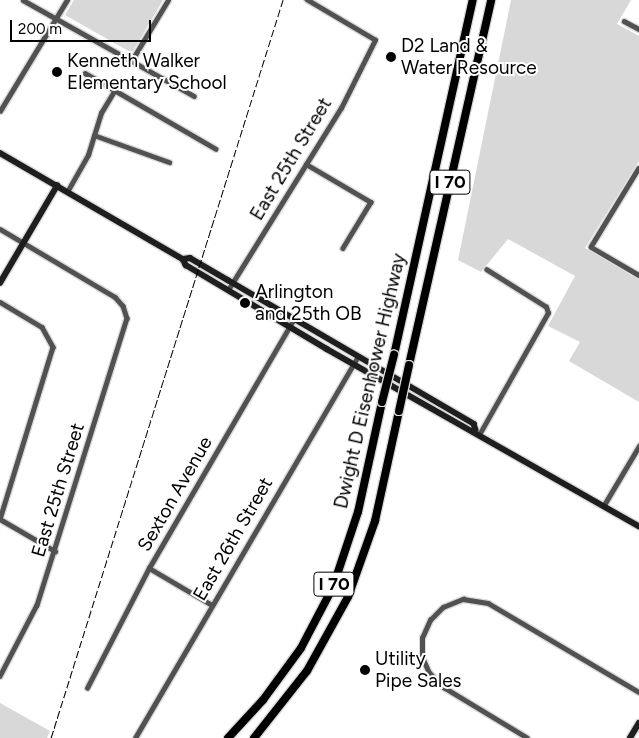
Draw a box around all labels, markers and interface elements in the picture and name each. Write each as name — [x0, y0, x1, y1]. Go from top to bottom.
scale bar — [12, 10, 154, 42]
text: 200 m — [18, 20, 62, 38]
place label: D2 Land & Water Resource — [401, 35, 537, 79]
place label: Kenneth Walker Elementary School — [67, 50, 227, 94]
marker: D2 Land & Water Resource — [385, 51, 397, 63]
marker: Kenneth Walker Elementary School — [51, 66, 63, 78]
street label: East 25th Street — [245, 94, 337, 224]
road number: I 70 — [429, 166, 471, 198]
street label: Dwight D Eisenhower Highway — [330, 251, 410, 511]
place label: Arlington and 25th OB — [255, 281, 361, 325]
marker: Arlington and 25th OB — [239, 297, 251, 309]
street label: East 25th Street — [27, 420, 89, 560]
street label: Sexton Avenue — [133, 433, 217, 555]
street label: East 26th Street — [188, 473, 278, 605]
road number: I 70 — [313, 568, 355, 600]
place label: Utility Pipe Sales — [375, 648, 461, 692]
marker: Utility Pipe Sales — [359, 664, 371, 676]

